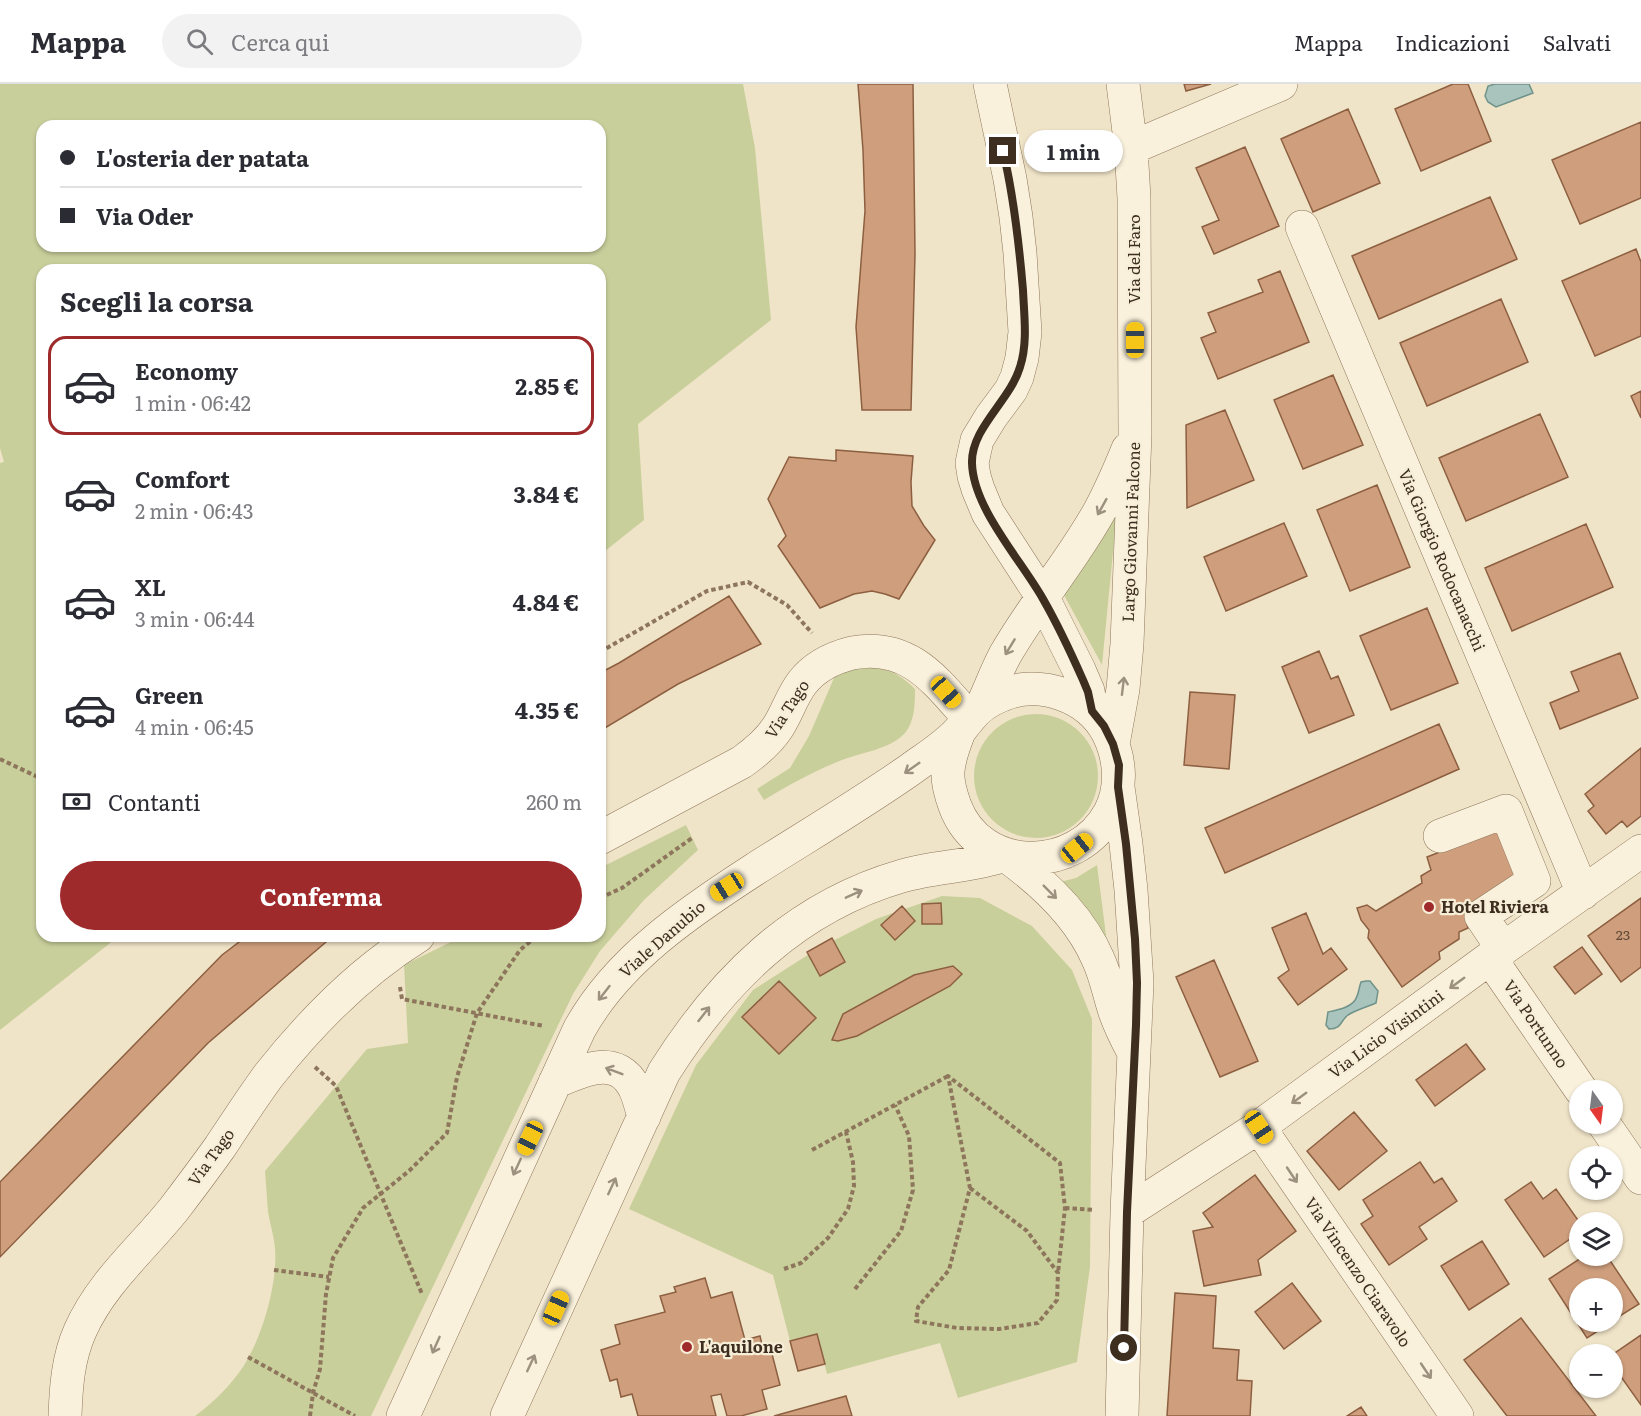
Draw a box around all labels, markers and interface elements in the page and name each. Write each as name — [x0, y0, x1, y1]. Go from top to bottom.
search box — [162, 14, 582, 68]
text: Mappa — [30, 20, 126, 62]
icon: search — [183, 25, 216, 58]
text: Cerca qui — [231, 25, 329, 58]
text: Mappa — [1294, 26, 1363, 57]
text: Indicazioni — [1396, 26, 1510, 57]
text: Salvati — [1543, 26, 1611, 57]
callout: 1 min — [1024, 130, 1123, 172]
text: 1 min — [1047, 136, 1100, 166]
route end — [989, 137, 1016, 164]
text: L'osteria der patata — [96, 141, 309, 174]
text: Via Oder — [96, 199, 193, 232]
street label: Via del Faro — [1121, 214, 1145, 304]
text: Scegli la corsa — [60, 280, 253, 320]
car — [1126, 322, 1144, 358]
text: Economy — [135, 354, 238, 387]
icon: car — [63, 359, 117, 413]
text: 2.85 € — [515, 369, 579, 402]
text: 1 min · 06:42 — [135, 387, 251, 417]
street label: Largo Giovanni Falcone — [1115, 442, 1145, 622]
text: Comfort — [135, 462, 230, 495]
street label: Via Giorgio Rodocanacchi — [1393, 464, 1492, 655]
icon: car — [63, 467, 117, 521]
text: 3.84 € — [514, 477, 579, 510]
text: 2 min · 06:43 — [135, 495, 254, 525]
one-way arrow — [1096, 497, 1107, 515]
text: XL — [135, 570, 166, 603]
icon: car — [63, 575, 117, 629]
text: 4.84 € — [513, 585, 579, 618]
text: 3 min · 06:44 — [135, 603, 254, 633]
one-way arrow — [1004, 638, 1016, 655]
car — [927, 673, 965, 711]
street label: Via Tago — [758, 674, 814, 743]
one-way arrow — [1118, 677, 1129, 696]
text: Green — [135, 678, 204, 711]
icon: car — [63, 683, 117, 737]
text: 4.35 € — [515, 693, 579, 726]
text: 4 min · 06:45 — [135, 711, 254, 741]
one-way arrow — [905, 762, 921, 774]
icon: cash — [60, 785, 93, 818]
text: Contanti — [108, 785, 200, 818]
text: 260 m — [526, 786, 582, 816]
car — [1057, 830, 1097, 866]
button: Conferma — [60, 861, 582, 930]
car — [707, 870, 747, 904]
one-way arrow — [1042, 884, 1057, 899]
one-way arrow — [845, 887, 863, 899]
street label: Viale Danubio — [613, 894, 710, 983]
place label: Hotel Riviera — [1441, 894, 1549, 918]
marker: Hotel Riviera — [1422, 900, 1436, 914]
house number: 23 — [1616, 924, 1630, 944]
street label: Via Portunno — [1498, 974, 1575, 1072]
one-way arrow — [1449, 976, 1465, 989]
street label: Via Licio Visintini — [1323, 983, 1448, 1083]
one-way arrow — [597, 985, 610, 1001]
one-way arrow — [697, 1006, 710, 1022]
one-way arrow — [605, 1064, 623, 1075]
north arrow — [1569, 1080, 1623, 1134]
map controls — [1569, 1080, 1623, 1398]
one-way arrow — [1292, 1092, 1308, 1104]
car — [1241, 1107, 1277, 1147]
car — [514, 1118, 546, 1158]
street label: Via Tago — [181, 1123, 239, 1190]
button: locate — [1569, 1146, 1623, 1200]
one-way arrow — [510, 1158, 522, 1176]
one-way arrow — [1286, 1167, 1298, 1183]
one-way arrow — [607, 1177, 619, 1195]
street label: Via Vincenzo Ciaravolo — [1300, 1192, 1418, 1351]
button: layers — [1569, 1212, 1623, 1266]
button: + — [1569, 1278, 1623, 1332]
car — [540, 1288, 572, 1328]
place label: L'aquilone — [699, 1334, 783, 1358]
route start — [1110, 1334, 1137, 1361]
one-way arrow — [430, 1335, 441, 1353]
marker: L'aquilone — [680, 1340, 694, 1354]
button: − — [1569, 1344, 1623, 1398]
one-way arrow — [526, 1354, 538, 1372]
one-way arrow — [1420, 1362, 1432, 1379]

